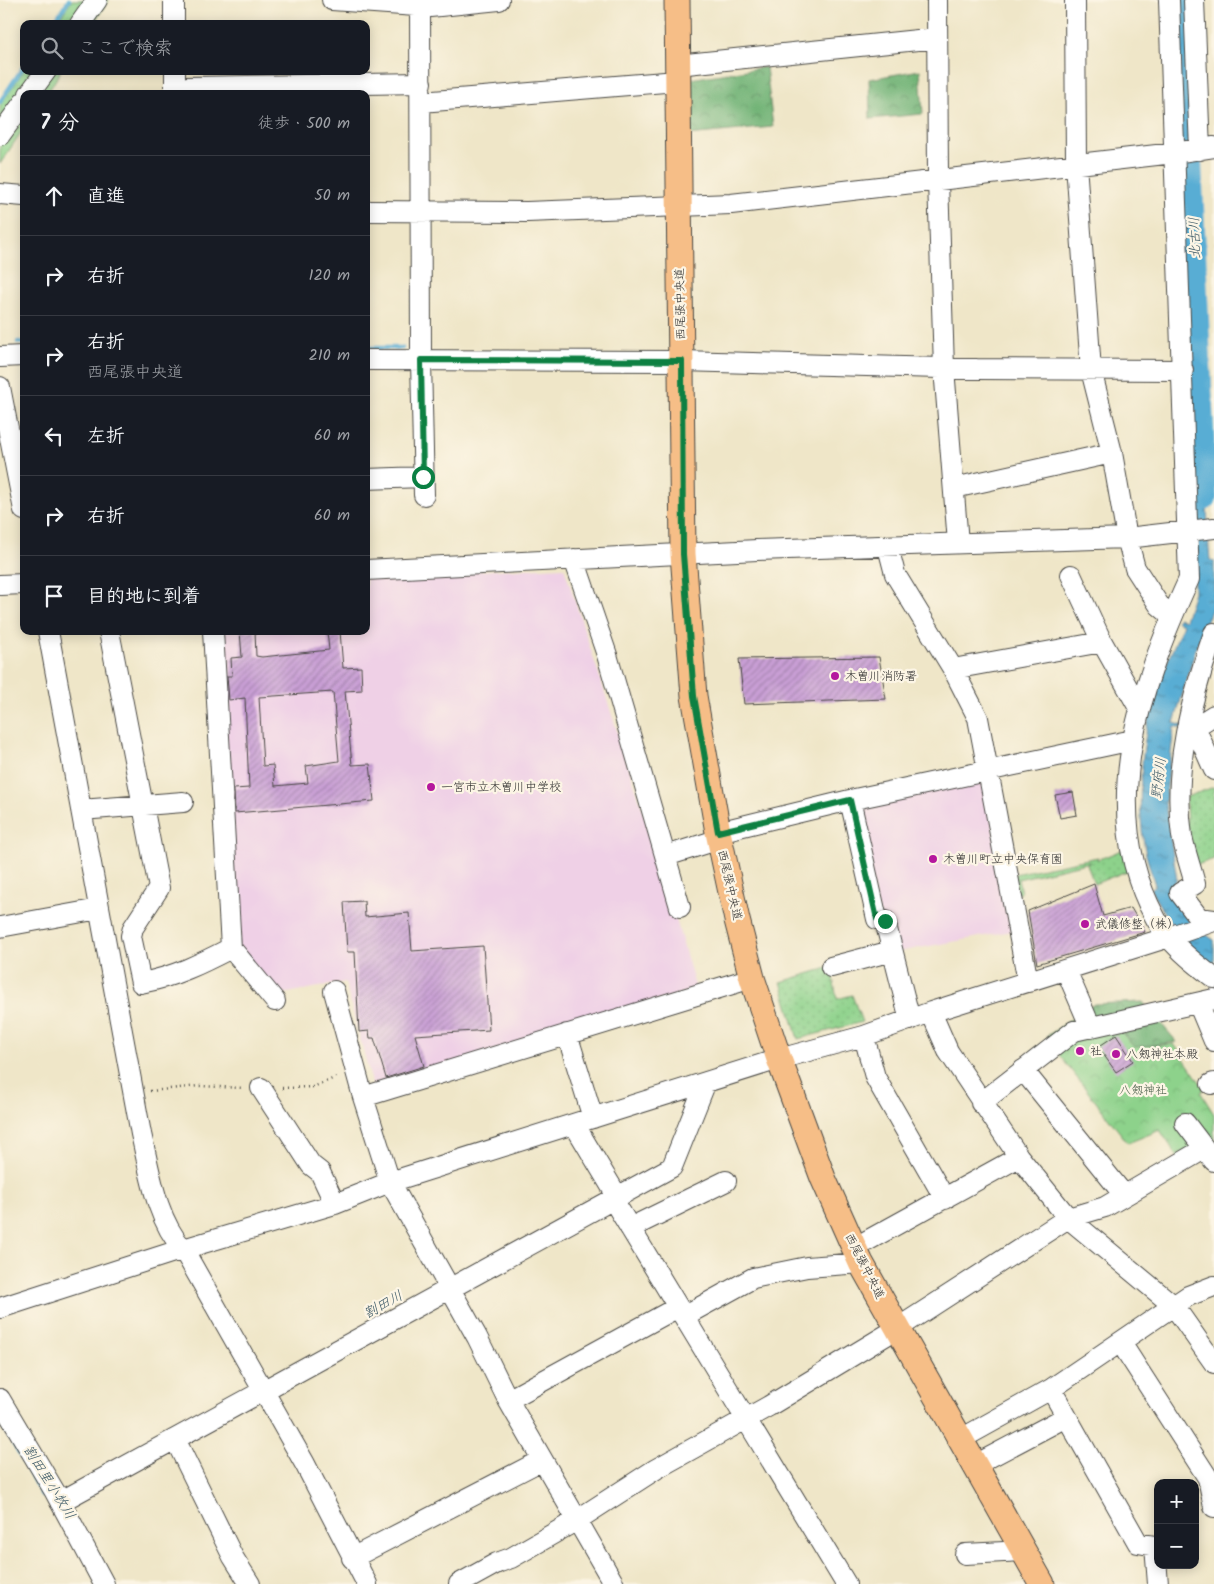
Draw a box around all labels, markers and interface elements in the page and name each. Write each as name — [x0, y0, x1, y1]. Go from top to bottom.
search box — [20, 20, 370, 75]
icon: search — [38, 34, 66, 62]
text: ここで検索 — [78, 34, 173, 64]
text: 7 分 — [40, 107, 79, 140]
text: 徒歩 · 500 m — [258, 111, 350, 136]
icon: ahead — [40, 182, 68, 210]
text: 直進 — [87, 182, 125, 212]
text: 50 m — [314, 183, 350, 208]
water label: 北古川 — [1183, 217, 1207, 259]
icon: right — [40, 262, 68, 290]
text: 右折 — [87, 262, 125, 292]
text: 120 m — [309, 263, 350, 288]
street label: 西尾張中央道 — [670, 268, 691, 340]
text: 右折 — [87, 328, 125, 358]
icon: right — [40, 342, 68, 370]
text: 210 m — [309, 343, 350, 368]
text: 西尾張中央道 — [87, 360, 183, 385]
icon: left — [40, 422, 68, 450]
text: 左折 — [87, 422, 125, 452]
text: 60 m — [314, 423, 350, 448]
route start — [412, 466, 435, 489]
icon: right — [40, 502, 68, 530]
text: 右折 — [87, 502, 125, 532]
text: 60 m — [314, 503, 350, 528]
icon: arrive — [40, 582, 68, 610]
text: 目的地に到着 — [87, 582, 201, 612]
place label: 木曽川消防署 — [845, 667, 917, 686]
marker: 木曽川消防署 — [829, 670, 841, 682]
water label: 野府川 — [1146, 756, 1172, 800]
place label: 一宮市立木曽川中学校 — [441, 778, 561, 797]
marker: 一宮市立木曽川中学校 — [425, 781, 437, 793]
street label: 西尾張中央道 — [712, 848, 747, 922]
place label: 木曽川町立中央保育園 — [943, 850, 1063, 869]
marker: 木曽川町立中央保育園 — [927, 853, 939, 865]
route end — [874, 910, 897, 933]
place label: 武儀修整（株） — [1095, 915, 1179, 934]
marker: 武儀修整（株） — [1079, 918, 1091, 930]
place label: 社 — [1090, 1042, 1102, 1061]
marker: 社 — [1074, 1045, 1086, 1057]
place label: 八剱神社本殿 — [1126, 1045, 1198, 1064]
marker: 八剱神社本殿 — [1110, 1048, 1122, 1060]
park label: 八剱神社 — [1119, 1081, 1167, 1100]
street label: 西尾張中央道 — [840, 1230, 889, 1303]
water label: 割田川 — [360, 1285, 407, 1325]
water label: 割田里小牧川 — [18, 1441, 81, 1524]
map controls — [1154, 1479, 1199, 1569]
button: + — [1154, 1479, 1199, 1524]
button: − — [1154, 1524, 1199, 1569]

